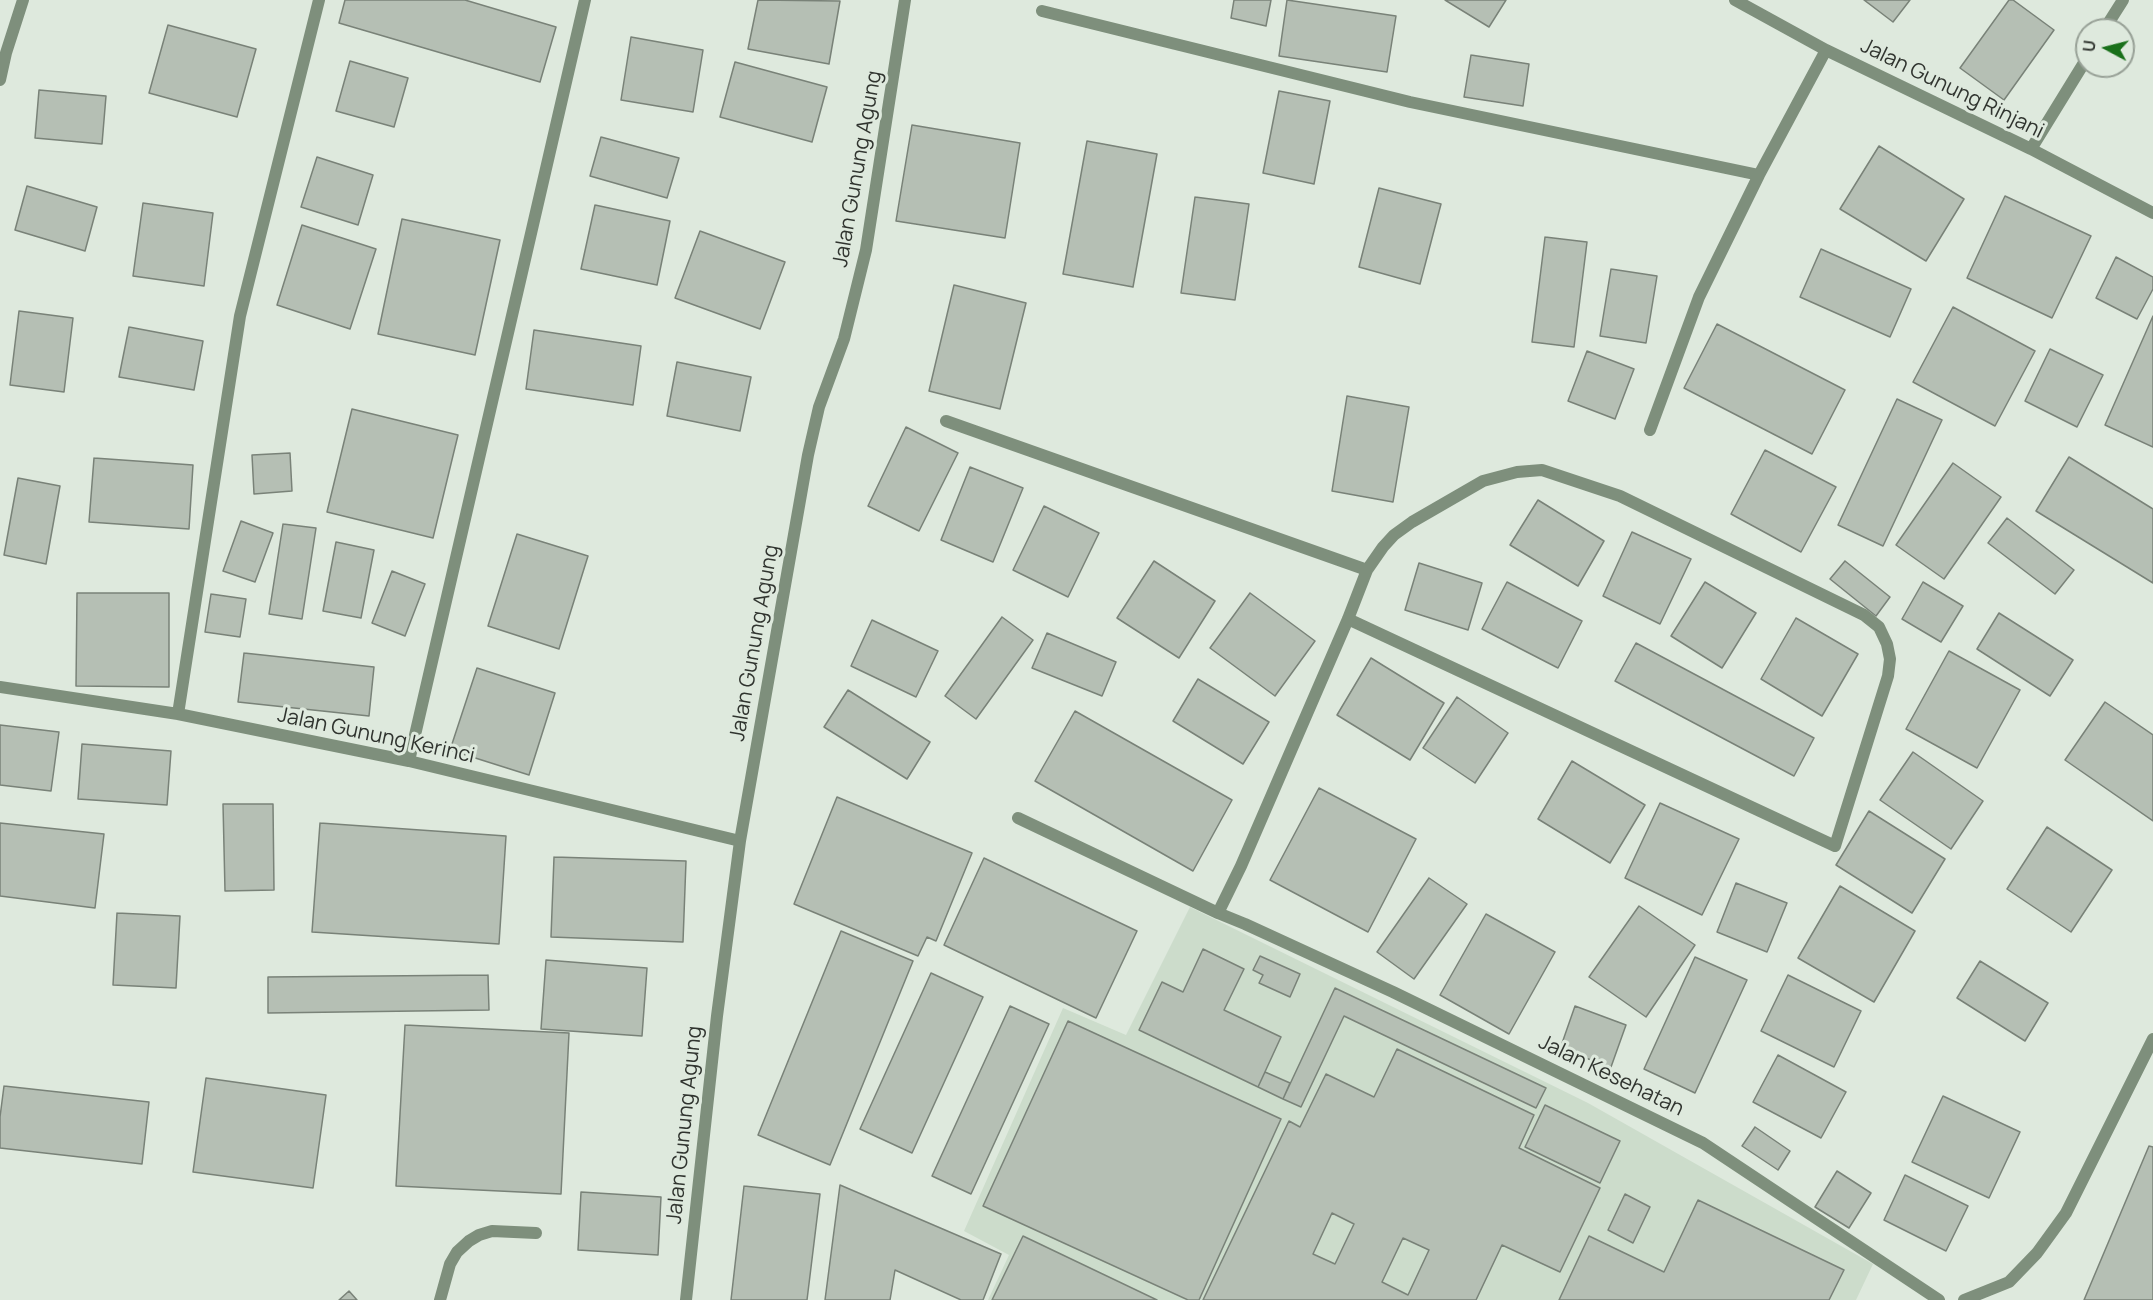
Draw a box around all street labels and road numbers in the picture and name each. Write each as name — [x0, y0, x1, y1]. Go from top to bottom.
street label: Jalan Gunung Rinjani — [1856, 34, 2048, 144]
street label: Jalan Gunung Agung — [828, 69, 888, 269]
street label: Jalan Gunung Agung — [725, 543, 785, 743]
street label: Jalan Gunung Kerinci — [275, 703, 477, 769]
street label: Jalan Gunung Agung — [662, 1025, 708, 1225]
street label: Jalan Kesehatan — [1534, 1030, 1688, 1122]

